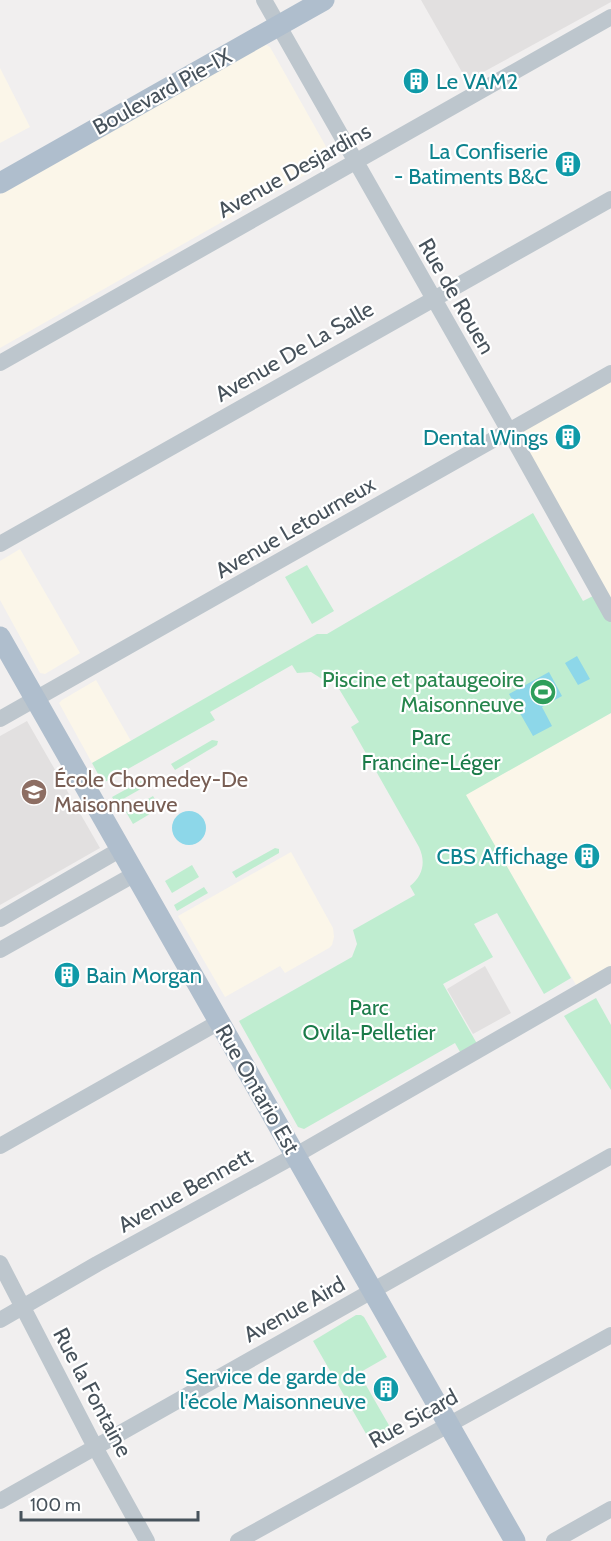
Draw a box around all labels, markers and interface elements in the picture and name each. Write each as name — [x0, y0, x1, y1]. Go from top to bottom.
street label: Boulevard Pie-IX — [88, 42, 236, 141]
building icon: Le VAM2 — [401, 66, 431, 96]
place label: Le VAM2 — [436, 68, 518, 95]
street label: Avenue Desjardins — [213, 117, 376, 224]
place label: La Confiserie - Batiments B&C — [394, 138, 548, 190]
building icon: La Confiserie - Batiments B&C — [553, 149, 583, 179]
street label: Rue de Rouen — [413, 234, 501, 359]
street label: Avenue De La Salle — [210, 295, 378, 408]
building icon: Dental Wings — [553, 422, 583, 452]
place label: Dental Wings — [423, 424, 548, 451]
street label: Avenue Letourneux — [210, 470, 381, 584]
place label: Piscine et pataugeoire Maisonneuve — [322, 666, 524, 718]
sports icon: Piscine et pataugeoire Maisonneuve — [528, 677, 558, 707]
park label: Parc Francine-Léger — [362, 724, 501, 776]
place label: École Chomedey-De Maisonneuve — [54, 766, 248, 818]
school or university icon: École Chomedey-De Maisonneuve — [19, 777, 49, 807]
building icon: CBS Affichage — [572, 841, 602, 871]
place label: CBS Affichage — [436, 843, 568, 870]
building icon: Bain Morgan — [52, 960, 82, 990]
place label: Bain Morgan — [86, 962, 202, 989]
park label: Parc Ovila-Pelletier — [303, 994, 435, 1046]
street label: Rue Ontario Est — [210, 1020, 306, 1159]
street label: Avenue Bennett — [113, 1142, 258, 1239]
street label: Avenue Aird — [239, 1271, 350, 1348]
street label: Rue la Fontaine — [47, 1323, 138, 1461]
place label: Service de garde de l'école Maisonneuve — [180, 1363, 366, 1415]
building icon: Service de garde de l'école Maisonneuve — [371, 1374, 401, 1404]
street label: Rue Sicard — [364, 1383, 462, 1454]
scale bar — [21, 1484, 198, 1522]
text: 100 m — [30, 1494, 81, 1516]

